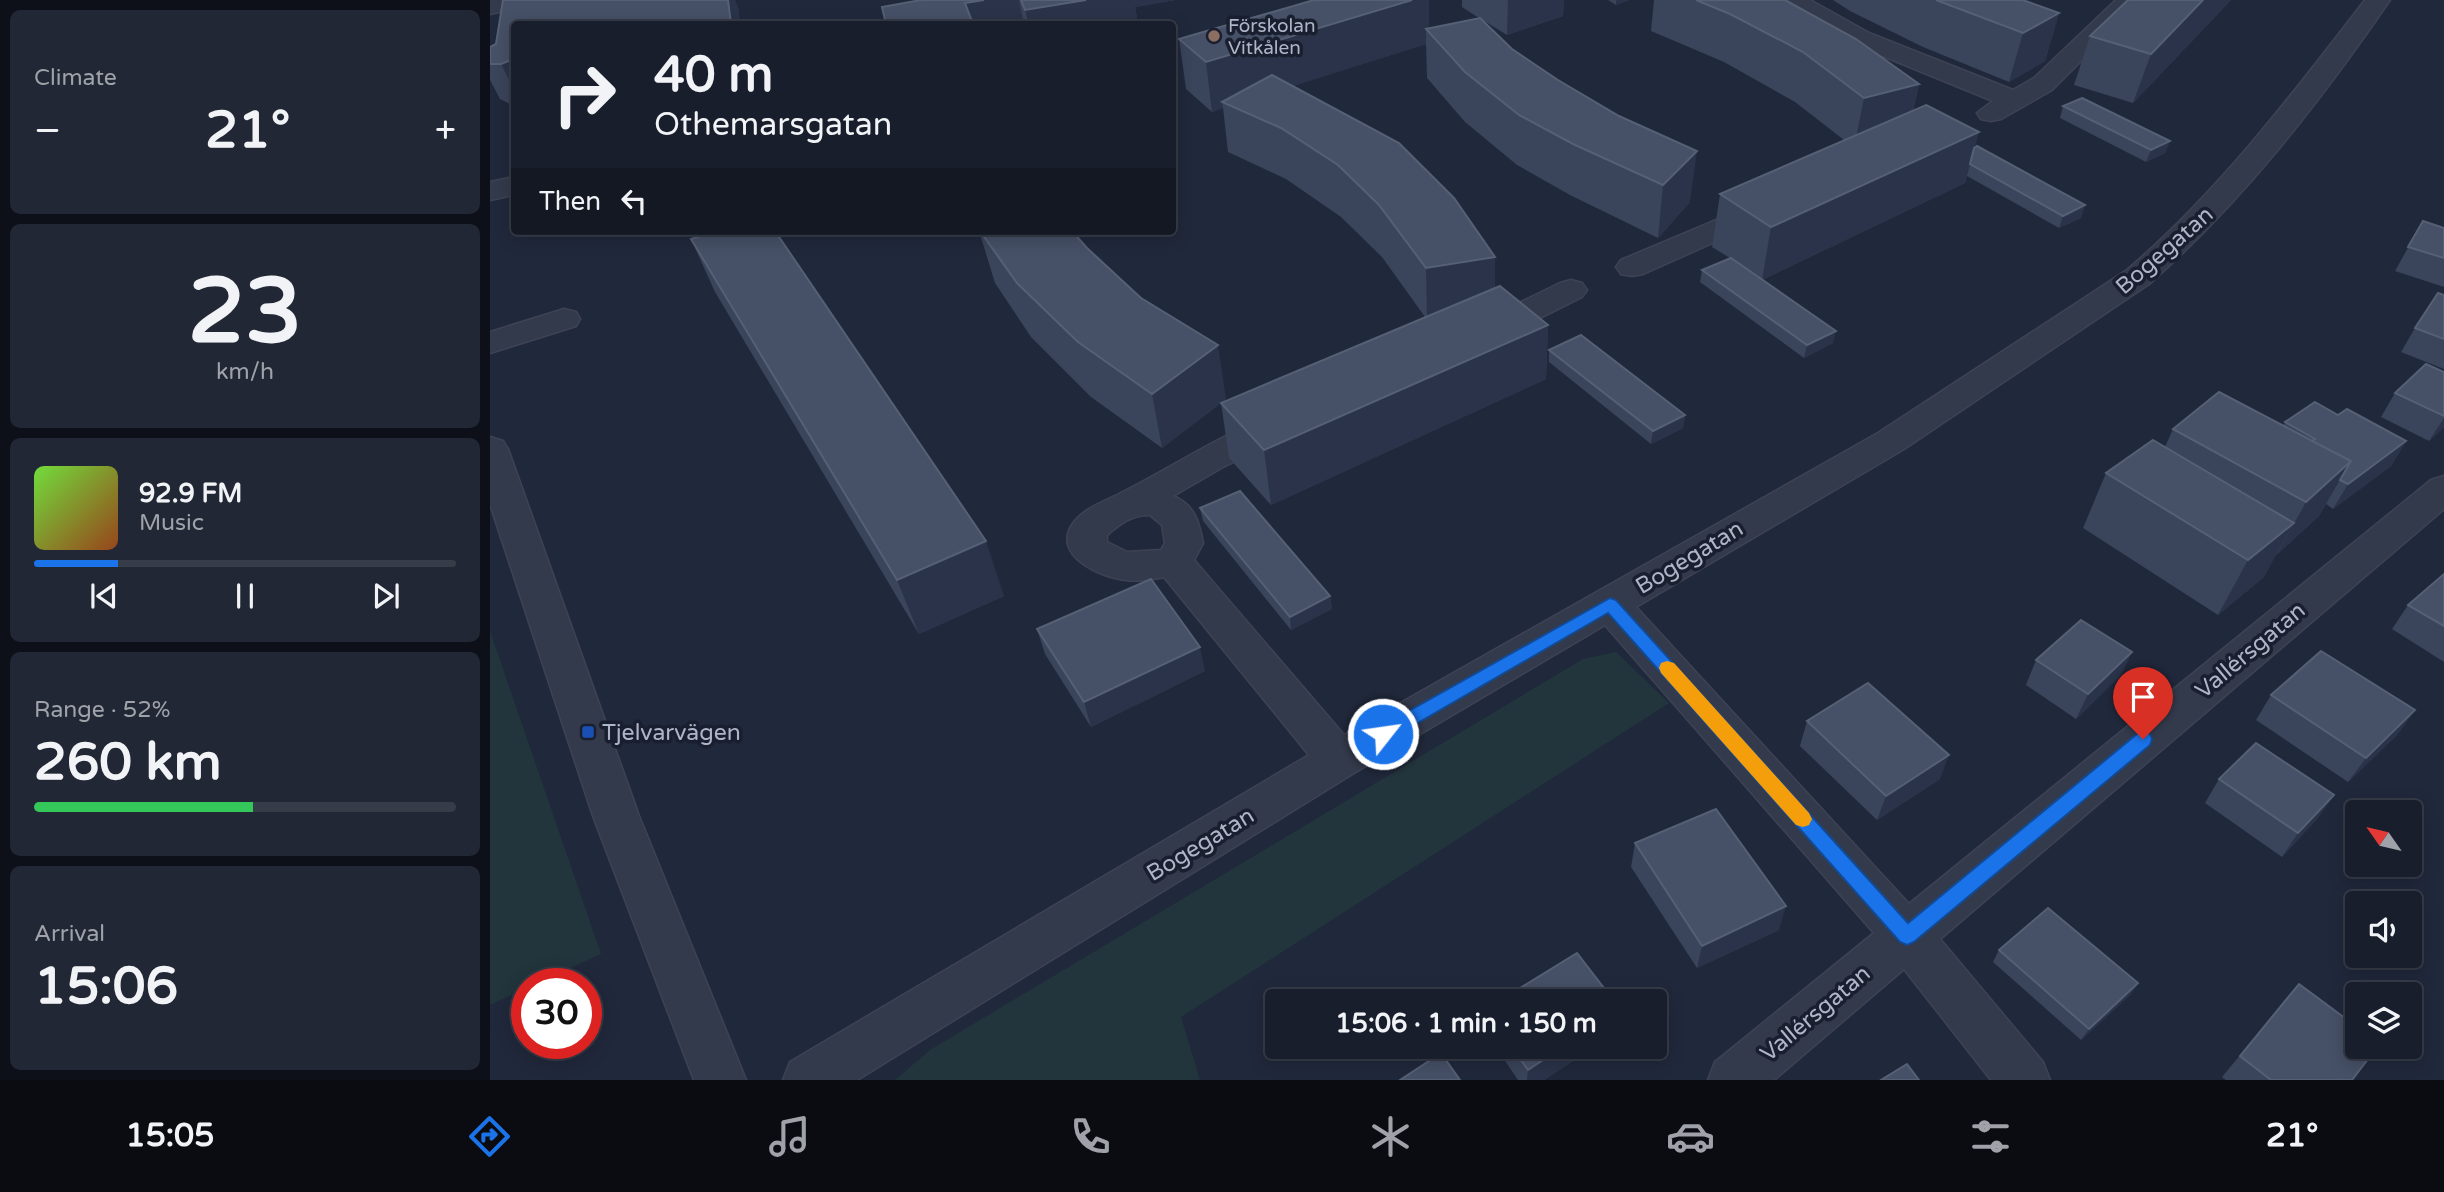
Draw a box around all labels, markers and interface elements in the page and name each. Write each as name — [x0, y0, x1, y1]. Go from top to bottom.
place label: Förskolan Vitkålen — [1228, 15, 1315, 59]
marker: Förskolan Vitkålen — [1206, 28, 1222, 44]
text: 40 m — [654, 46, 773, 105]
icon: right — [539, 49, 630, 140]
text: Climate — [34, 64, 117, 92]
text: 21° — [205, 99, 290, 162]
text: Othemarsgatan — [654, 106, 892, 144]
text: − — [34, 108, 61, 154]
text: + — [435, 108, 456, 154]
icon: left — [615, 182, 653, 220]
text: Then — [539, 186, 601, 217]
street label: Bogegatan — [2110, 201, 2219, 301]
text: 23 — [188, 257, 302, 367]
text: km/h — [216, 358, 274, 386]
text: 92.9 FM — [139, 478, 242, 509]
text: Music — [139, 509, 204, 537]
street label: Bogegatan — [1631, 515, 1748, 601]
icon: previous — [85, 577, 123, 615]
icon: pause — [226, 577, 264, 615]
icon: next — [367, 577, 405, 615]
street label: Vallérsgatan — [2190, 597, 2311, 705]
pin — [2113, 667, 2173, 739]
icon: arrive — [2124, 678, 2162, 716]
text: Range · 52% — [34, 696, 170, 724]
position arrow — [1346, 697, 1420, 771]
place label: Tjelvarvägen — [602, 719, 741, 747]
marker: Tjelvarvägen — [580, 724, 596, 740]
text: 260 km — [34, 731, 222, 794]
north arrow — [2345, 800, 2422, 877]
map controls — [2345, 800, 2422, 1059]
street label: Bogegatan — [1142, 802, 1259, 888]
button: sound — [2345, 891, 2422, 968]
text: Arrival — [34, 920, 105, 948]
text: 15:06 — [34, 955, 178, 1018]
street label: Vallérsgatan — [1755, 960, 1876, 1068]
speed limit sign: 30 — [511, 968, 602, 1059]
button: layers — [2345, 982, 2422, 1059]
text: 15:06 · 1 min · 150 m — [1335, 1008, 1597, 1039]
icon: directions — [465, 1112, 514, 1161]
icon: music — [765, 1112, 814, 1161]
icon: phone — [1066, 1112, 1115, 1161]
icon: climate — [1366, 1112, 1415, 1161]
icon: car — [1666, 1112, 1715, 1161]
icon: filters — [1966, 1112, 2015, 1161]
text: 15:05 — [126, 1117, 214, 1155]
text: 21° — [2266, 1117, 2318, 1155]

